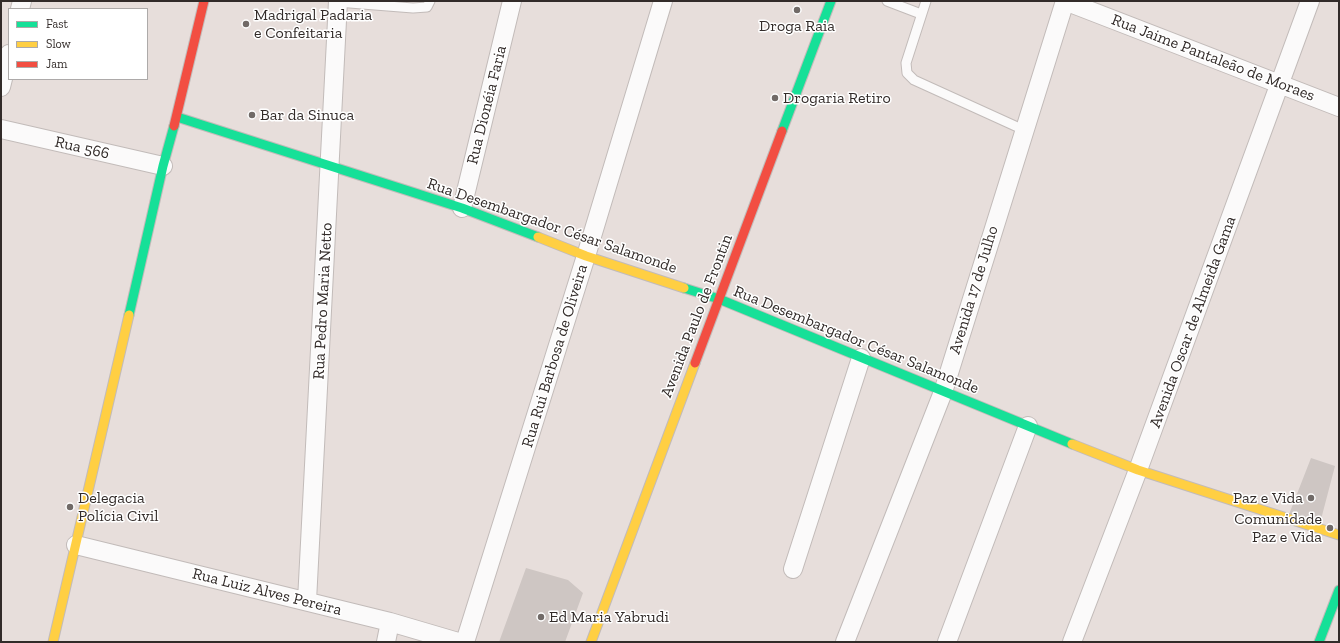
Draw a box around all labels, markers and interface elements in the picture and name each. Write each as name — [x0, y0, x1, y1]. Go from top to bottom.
place label: Madrigal Padaria e Confeitaria — [254, 5, 372, 43]
marker: Droga Raia — [792, 5, 802, 15]
legend — [8, 8, 148, 80]
street label: Rua Jaime Pantaleão de Moraes — [1109, 10, 1317, 106]
place label: Droga Raia — [759, 16, 835, 36]
text: Fast — [46, 17, 68, 31]
marker: Madrigal Padaria e Confeitaria — [241, 19, 251, 29]
text: Slow — [46, 37, 71, 51]
street label: Rua Dionéia Faria — [463, 43, 511, 167]
text: Jam — [46, 57, 67, 71]
place label: Drogaria Retiro — [783, 88, 891, 108]
marker: Drogaria Retiro — [770, 93, 780, 103]
place label: Bar da Sinuca — [260, 105, 354, 125]
marker: Bar da Sinuca — [247, 110, 257, 120]
street label: Rua 566 — [53, 132, 111, 164]
street label: Rua Desembargador César Salamonde — [425, 174, 679, 278]
street label: Avenida Oscar de Almeida Gama — [1146, 214, 1240, 430]
street label: Rua Pedro Maria Netto — [309, 222, 337, 380]
street label: Avenida 17 de Julho — [945, 224, 1003, 356]
street label: Avenida Paulo de Frontin — [657, 232, 737, 400]
street label: Rua Rui Barbosa de Oliveira — [518, 262, 592, 450]
street label: Rua Desembargador César Salamonde — [731, 282, 981, 398]
place label: Delegacia Polícia Civil — [78, 488, 158, 526]
place label: Paz e Vida — [1233, 488, 1303, 508]
marker: Paz e Vida — [1306, 493, 1316, 503]
marker: Delegacia Polícia Civil — [65, 502, 75, 512]
place label: Comunidade Paz e Vida — [1234, 509, 1322, 547]
marker: Comunidade Paz e Vida — [1325, 523, 1335, 533]
street label: Rua Luiz Alves Pereira — [190, 564, 344, 620]
place label: Ed Maria Yabrudi — [549, 607, 669, 627]
marker: Ed Maria Yabrudi — [536, 612, 546, 622]

